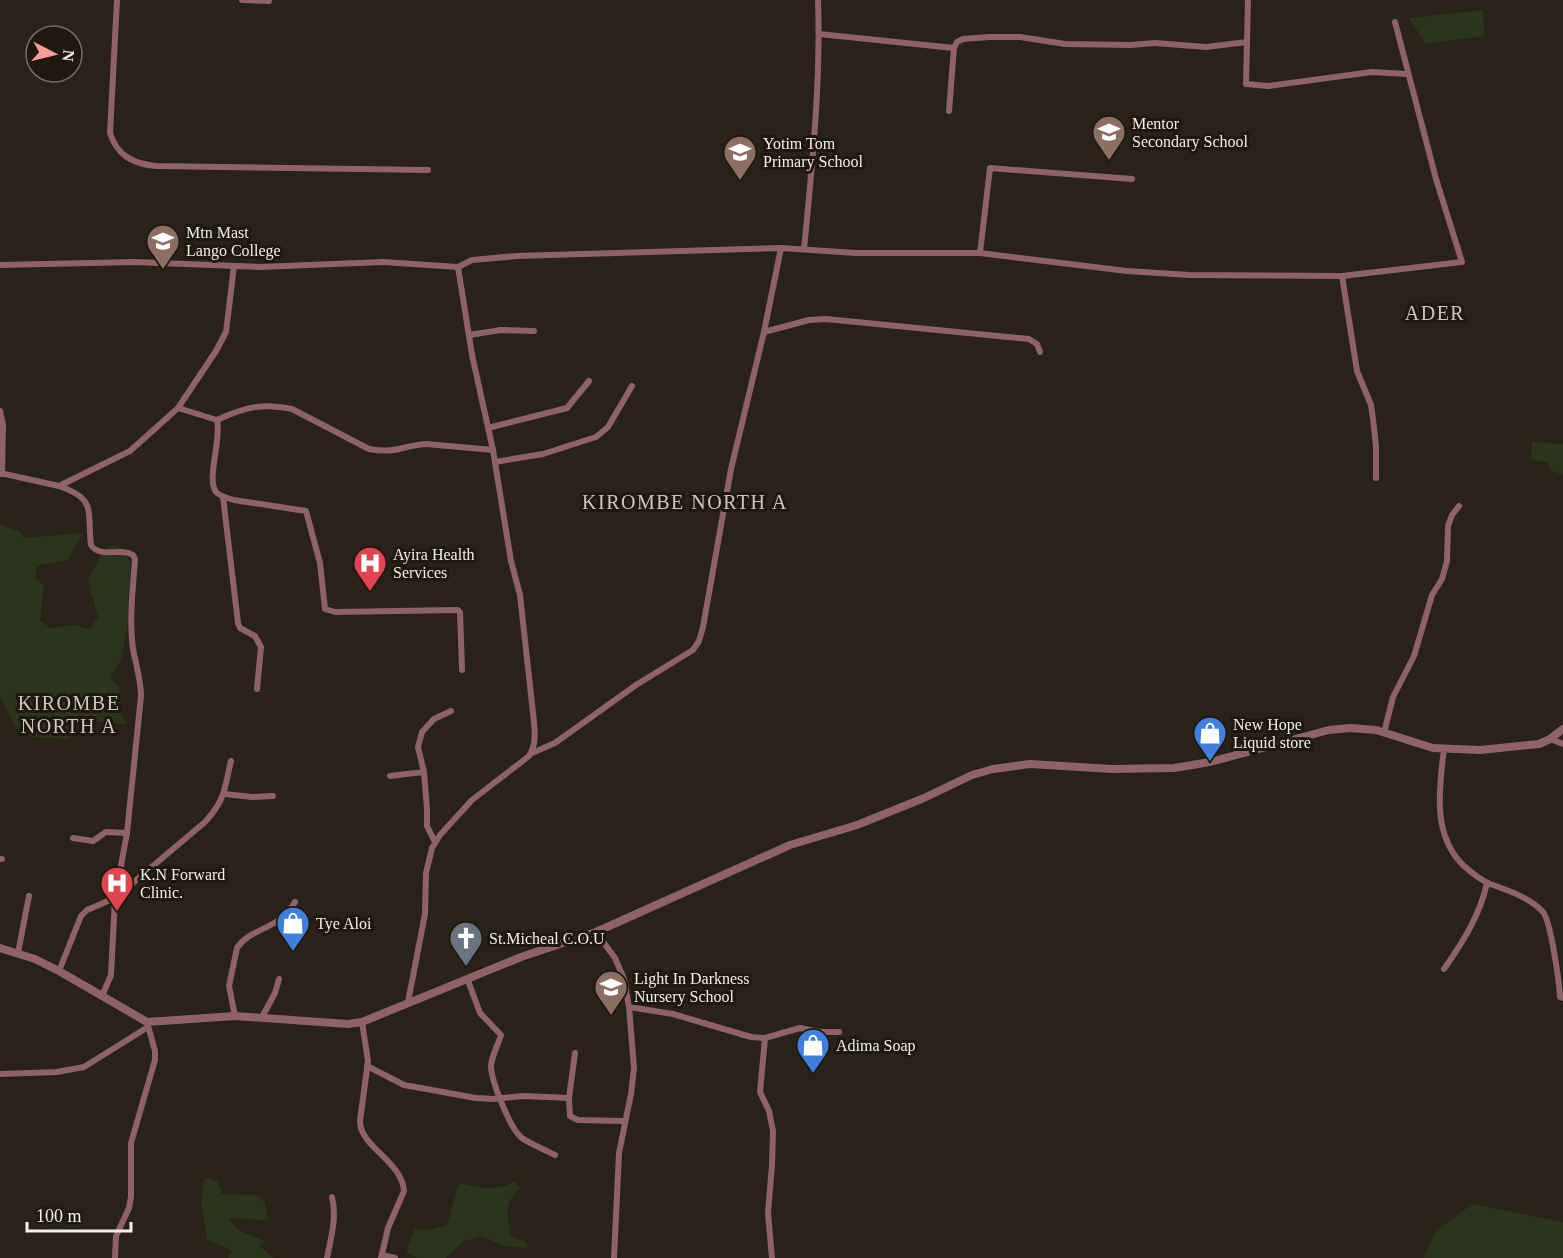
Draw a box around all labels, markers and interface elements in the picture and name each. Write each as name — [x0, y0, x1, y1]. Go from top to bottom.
north arrow — [24, 24, 84, 84]
text: N — [59, 49, 78, 63]
school or university icon: Mentor Secondary School — [1091, 114, 1127, 161]
place label: Mentor Secondary School — [1132, 115, 1249, 151]
school or university icon: Yotim Tom Primary School — [722, 134, 758, 181]
place label: Yotim Tom Primary School — [763, 135, 864, 171]
school or university icon: Mtn Mast Lango College — [145, 223, 181, 270]
place label: Mtn Mast Lango College — [186, 224, 281, 260]
district label: ADER — [1405, 302, 1465, 324]
district label: KIROMBE NORTH A — [582, 491, 788, 513]
hospital icon: Ayira Health Services — [352, 545, 388, 592]
place label: Ayira Health Services — [393, 546, 475, 581]
district label: KIROMBE NORTH A — [18, 692, 120, 737]
shop icon: New Hope Liquid store — [1192, 715, 1228, 762]
place label: New Hope Liquid store — [1233, 716, 1311, 752]
hospital icon: K.N Forward Clinic. — [99, 865, 135, 912]
place label: K.N Forward Clinic. — [140, 866, 225, 901]
shop icon: Tye Aloi — [275, 905, 311, 952]
place label: Tye Aloi — [316, 915, 372, 933]
church icon: St.Micheal C.O.U — [448, 920, 484, 967]
place label: St.Micheal C.O.U — [489, 930, 605, 947]
school or university icon: Light In Darkness Nursery School — [593, 969, 629, 1016]
place label: Light In Darkness Nursery School — [634, 970, 750, 1006]
shop icon: Adima Soap — [795, 1027, 831, 1074]
place label: Adima Soap — [836, 1037, 916, 1055]
scale bar — [27, 1195, 130, 1233]
text: 100 m — [36, 1206, 82, 1226]

